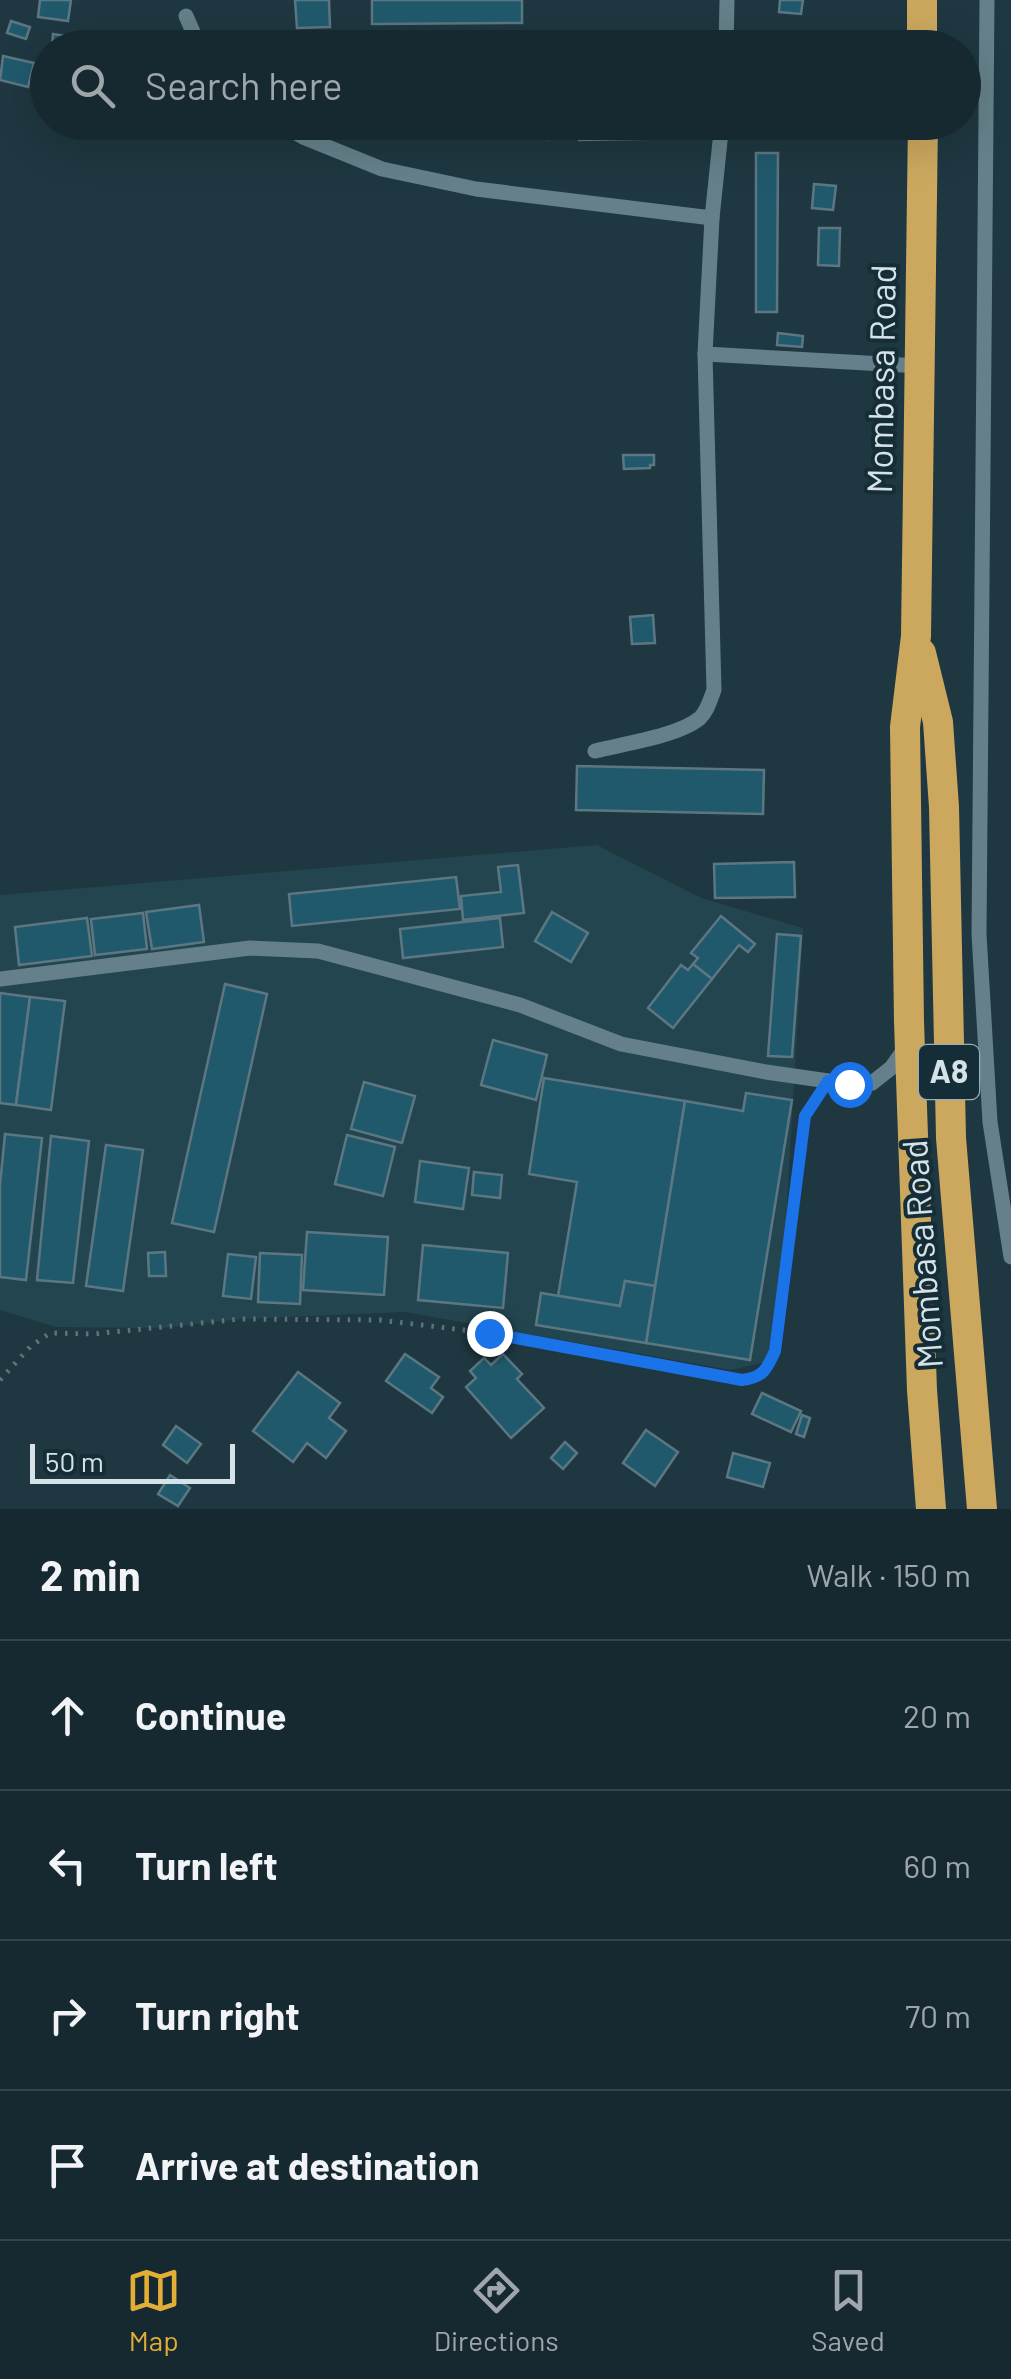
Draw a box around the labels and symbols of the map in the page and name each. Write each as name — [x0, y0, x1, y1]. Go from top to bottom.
street label: Mombasa Road — [857, 264, 903, 494]
road number: A8 — [919, 1045, 979, 1099]
route start — [827, 1062, 873, 1108]
street label: Mombasa Road — [892, 1138, 950, 1370]
route end — [467, 1311, 513, 1357]
scale bar — [30, 1439, 235, 1484]

